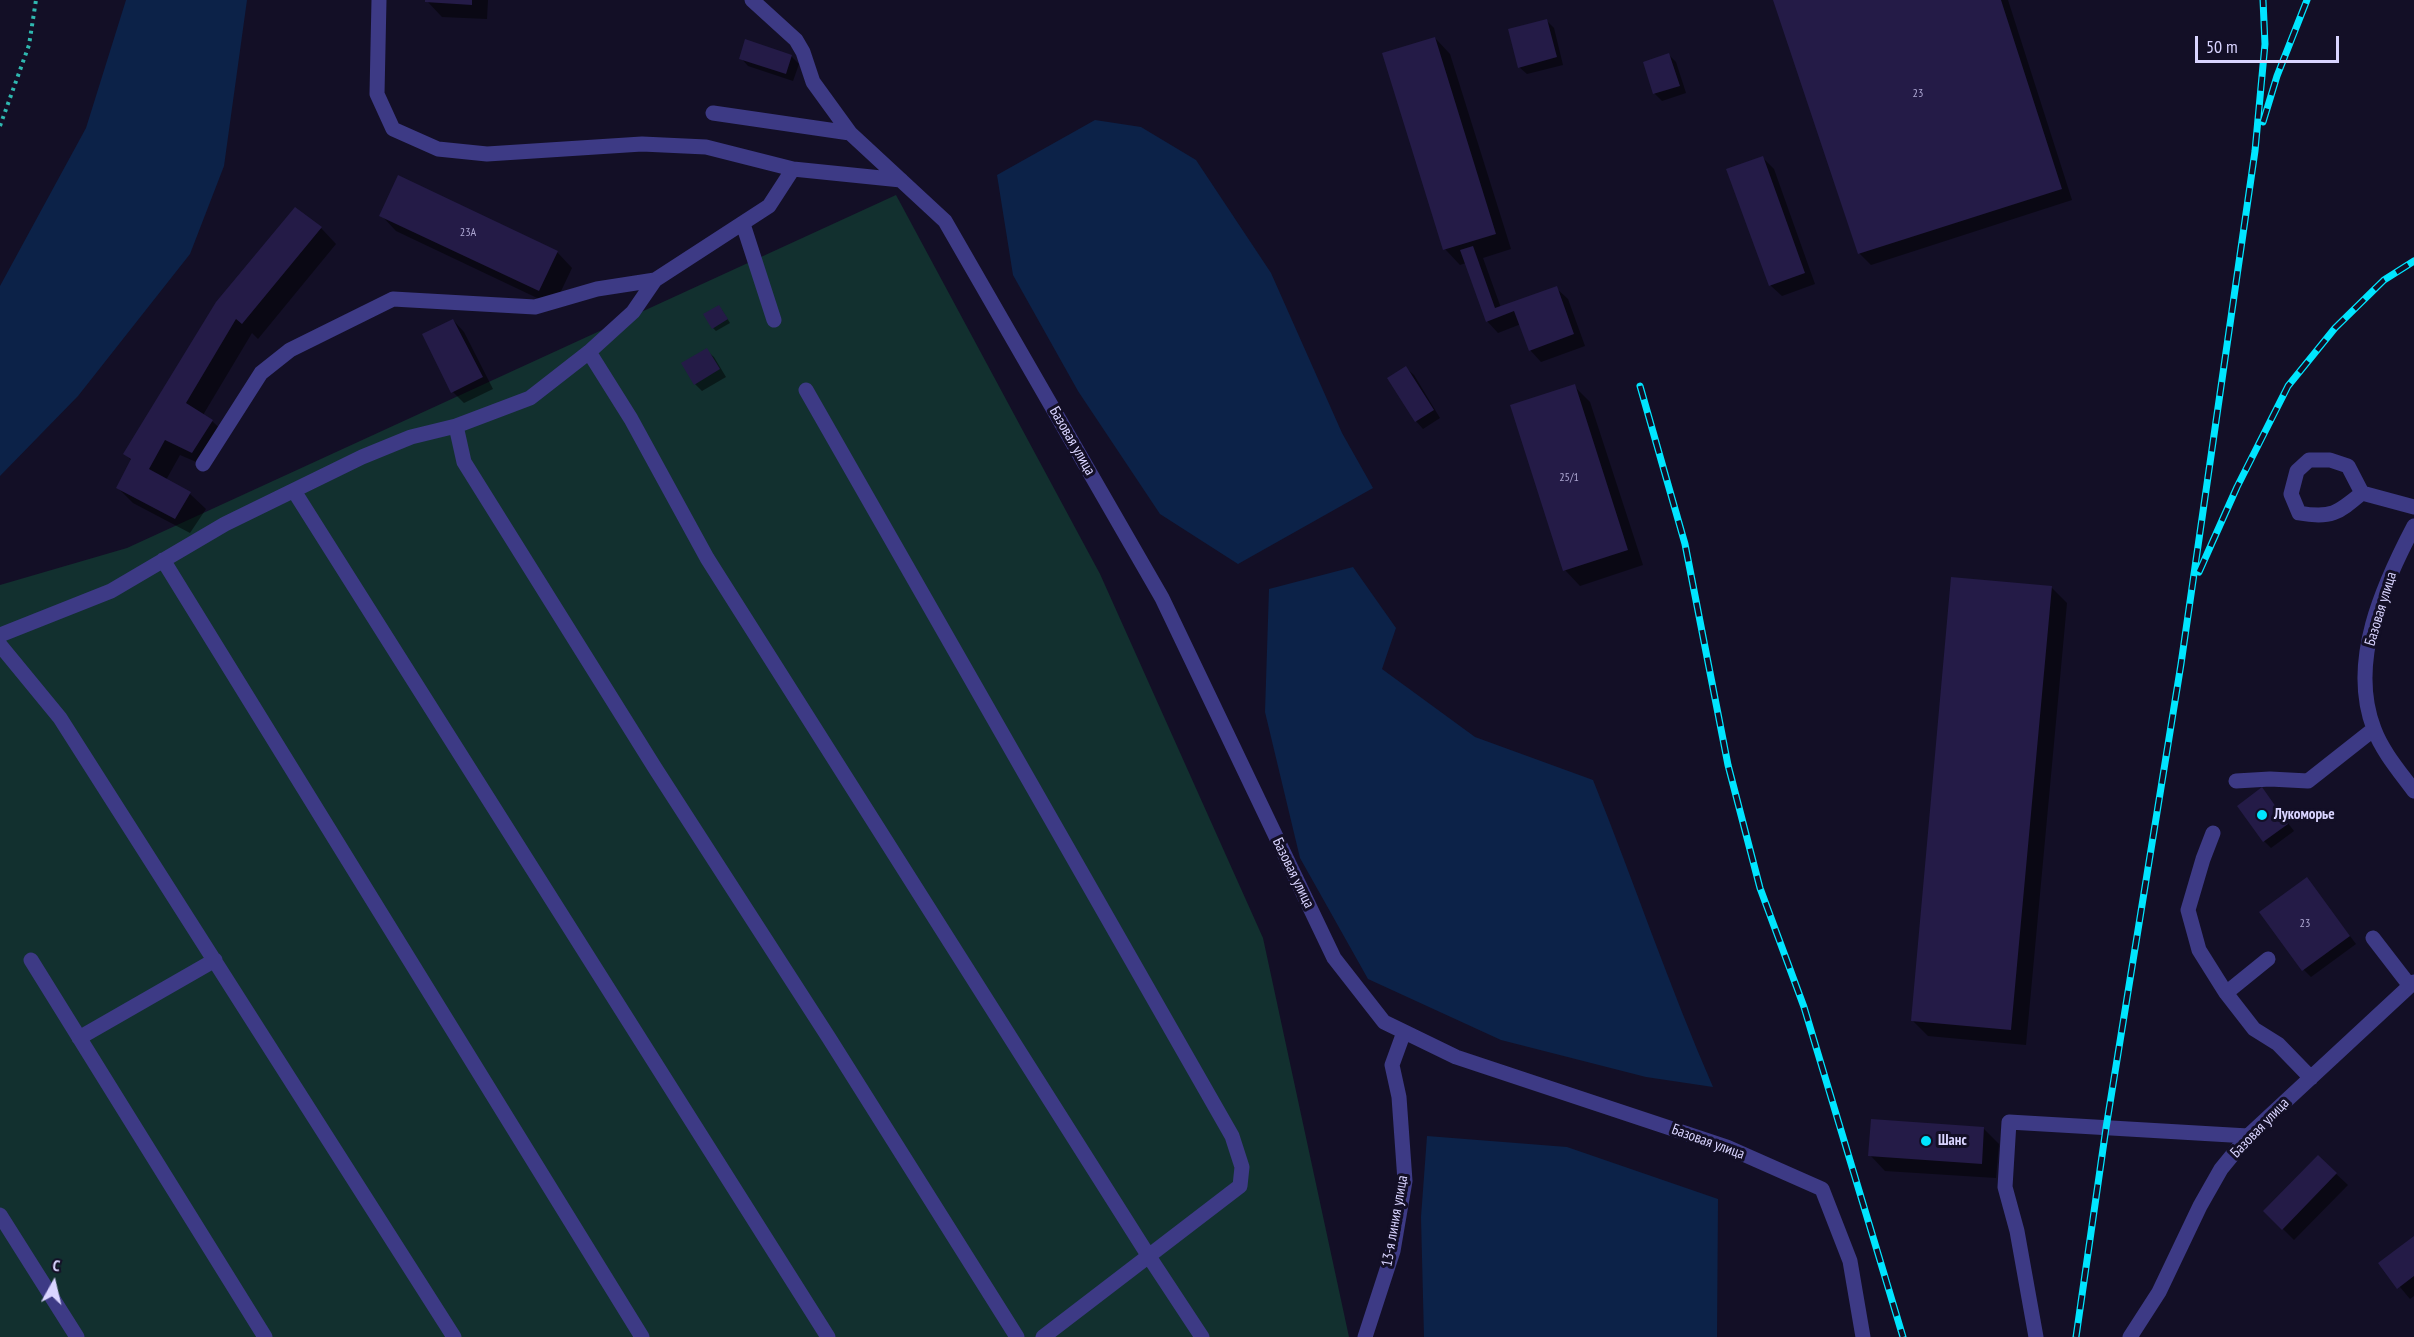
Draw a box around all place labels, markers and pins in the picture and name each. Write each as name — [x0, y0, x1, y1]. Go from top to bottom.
place label: Лукоморье — [2274, 806, 2335, 824]
marker: Лукоморье — [2255, 808, 2269, 822]
place label: Шанс — [1938, 1132, 1967, 1150]
marker: Шанс — [1919, 1134, 1933, 1148]

